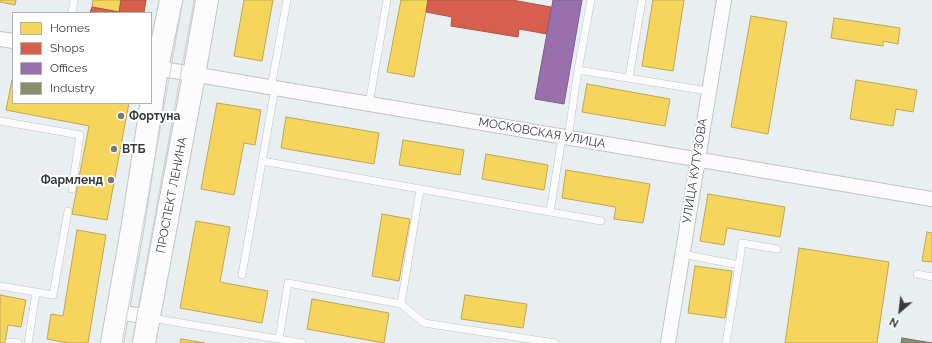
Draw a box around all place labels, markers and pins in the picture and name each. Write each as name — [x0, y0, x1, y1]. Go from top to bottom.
place label: Фортуна — [129, 109, 180, 123]
marker: Фортуна — [116, 111, 126, 121]
place label: ВТБ — [122, 142, 146, 156]
marker: ВТБ — [109, 144, 119, 154]
place label: Фармленд — [41, 173, 103, 187]
marker: Фармленд — [106, 175, 116, 185]

